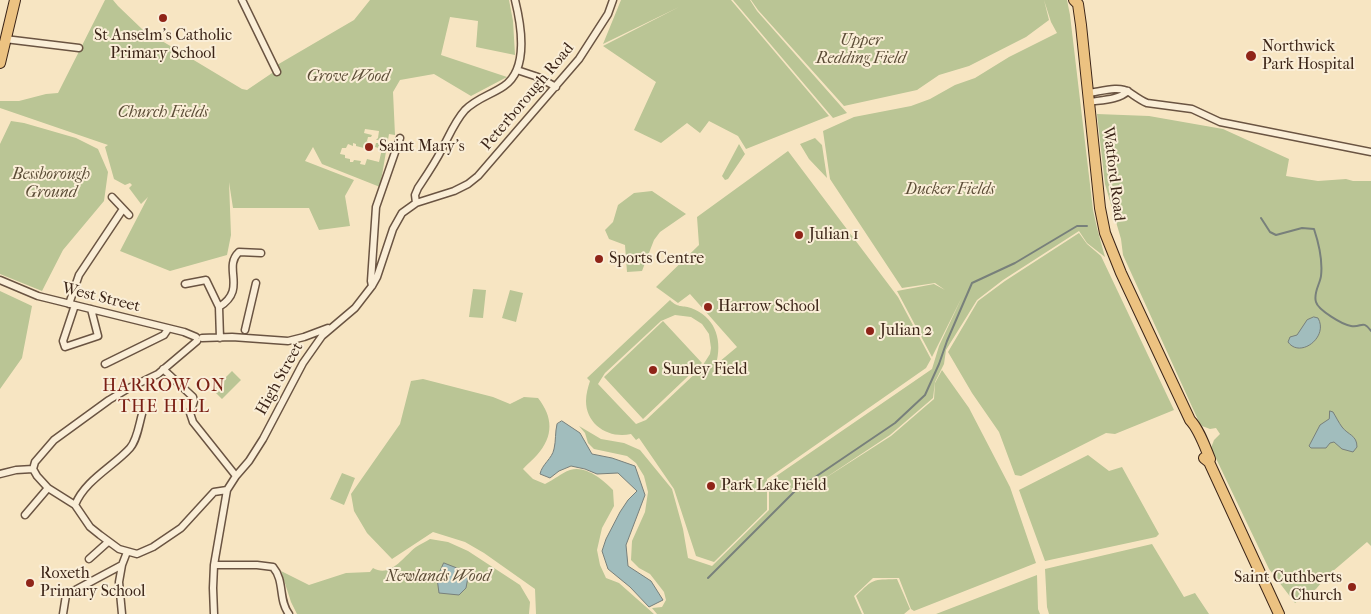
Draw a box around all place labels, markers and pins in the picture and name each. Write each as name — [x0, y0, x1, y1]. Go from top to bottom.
marker: St Anselm's Catholic Primary School — [157, 12, 169, 24]
place label: St Anselm's Catholic Primary School — [94, 26, 232, 64]
place label: Northwick Park Hospital — [1262, 37, 1354, 75]
marker: Northwick Park Hospital — [1244, 49, 1258, 63]
place label: Saint Mary's — [379, 137, 465, 157]
marker: Saint Mary's — [363, 141, 375, 153]
place label: Julian 1 — [809, 225, 859, 245]
marker: Julian 1 — [793, 229, 805, 241]
place label: Sports Centre — [609, 249, 704, 269]
marker: Sports Centre — [593, 253, 605, 265]
place label: Harrow School — [718, 297, 819, 317]
marker: Harrow School — [702, 301, 714, 313]
place label: Julian 2 — [880, 321, 932, 341]
marker: Julian 2 — [864, 325, 876, 337]
place label: Sunley Field — [663, 360, 748, 380]
marker: Sunley Field — [647, 364, 659, 376]
place label: Park Lake Field — [721, 476, 827, 496]
marker: Park Lake Field — [705, 480, 717, 492]
place label: Roxeth Primary School — [40, 564, 145, 602]
place label: Saint Cuthberts Church — [1234, 568, 1342, 606]
marker: Roxeth Primary School — [24, 577, 36, 589]
marker: Saint Cuthberts Church — [1346, 581, 1358, 593]

